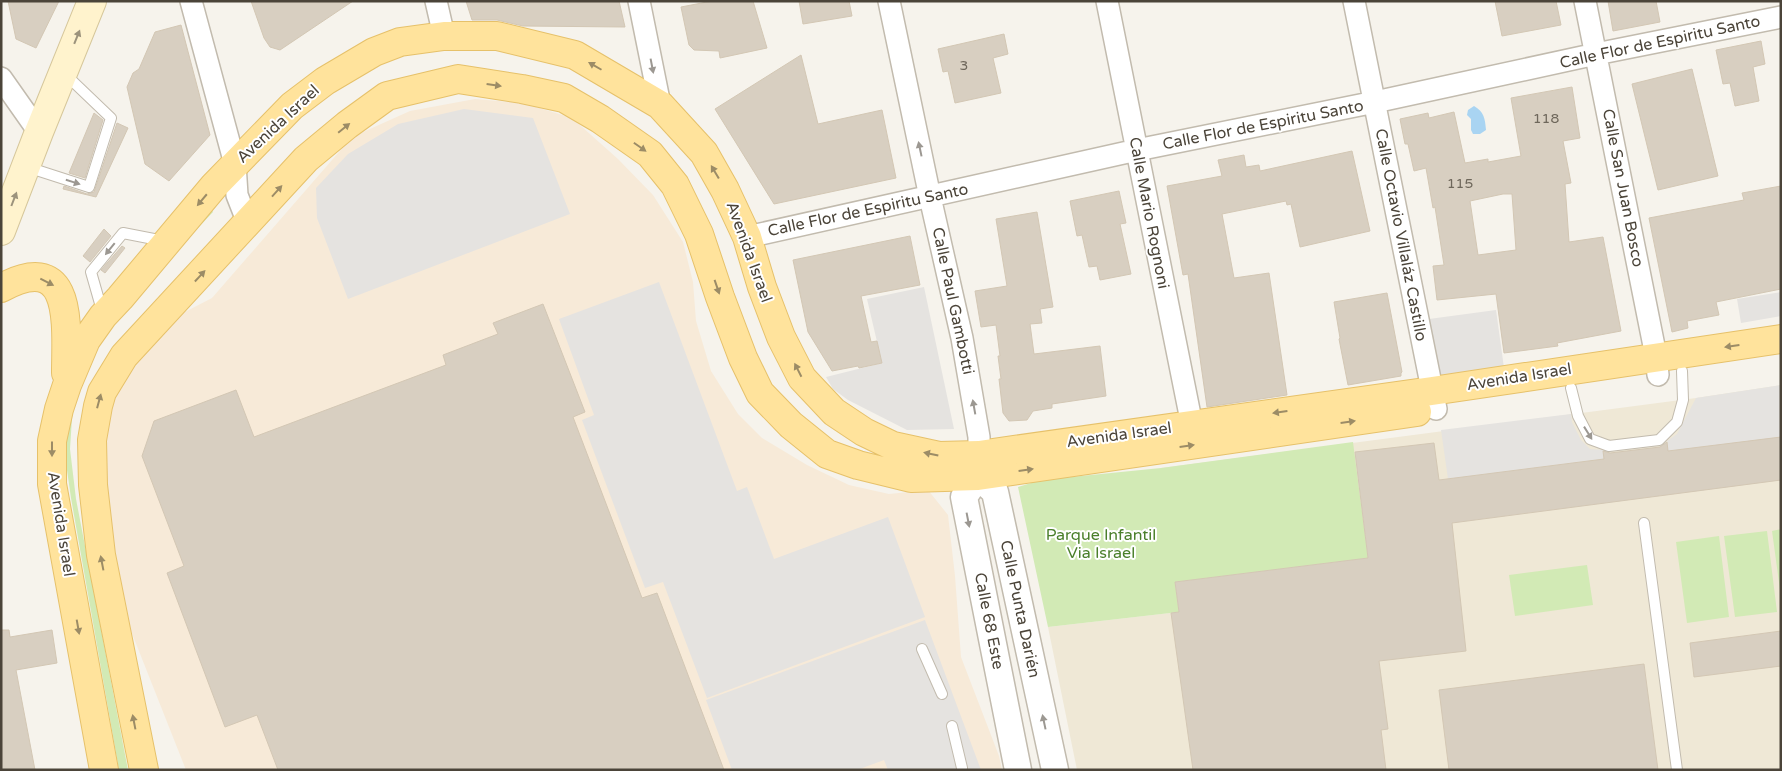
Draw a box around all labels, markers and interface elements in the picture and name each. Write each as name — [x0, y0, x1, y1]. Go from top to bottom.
street label: Calle Flor de Espiritu Santo — [1558, 11, 1762, 73]
one-way arrow — [74, 30, 82, 44]
house number: 3 — [960, 57, 968, 74]
one-way arrow — [648, 59, 656, 74]
one-way arrow — [589, 62, 602, 71]
street label: Avenida Israel — [232, 81, 324, 167]
one-way arrow — [486, 81, 502, 89]
street label: Calle Flor de Espiritu Santo — [1161, 96, 1365, 154]
street label: Calle San Juan Bosco — [1598, 107, 1648, 269]
house number: 118 — [1533, 110, 1559, 127]
one-way arrow — [337, 122, 350, 133]
street label: Calle Octavio Villaláz Castillo — [1371, 127, 1431, 343]
street label: Calle Mario Rognoni — [1124, 135, 1174, 291]
one-way arrow — [634, 142, 647, 152]
one-way arrow — [916, 142, 924, 157]
one-way arrow — [711, 166, 720, 179]
house number: 115 — [1447, 175, 1473, 192]
one-way arrow — [65, 178, 80, 186]
street label: Calle Flor de Espiritu Santo — [766, 179, 970, 241]
one-way arrow — [271, 186, 283, 198]
one-way arrow — [10, 192, 18, 206]
one-way arrow — [197, 193, 208, 206]
street label: Avenida Israel — [721, 199, 777, 305]
street label: Calle Paul Gambotti — [928, 225, 978, 377]
one-way arrow — [104, 243, 115, 256]
one-way arrow — [194, 270, 206, 282]
one-way arrow — [39, 277, 54, 286]
one-way arrow — [714, 280, 721, 295]
one-way arrow — [1724, 342, 1740, 350]
street label: Avenida Israel — [1465, 359, 1573, 395]
one-way arrow — [794, 363, 802, 377]
one-way arrow — [95, 394, 103, 409]
one-way arrow — [969, 398, 977, 414]
one-way arrow — [1272, 409, 1288, 417]
street label: Avenida Israel — [1065, 418, 1173, 452]
one-way arrow — [1340, 418, 1356, 426]
one-way arrow — [1583, 426, 1592, 440]
one-way arrow — [48, 441, 56, 457]
one-way arrow — [1180, 442, 1196, 450]
one-way arrow — [922, 449, 938, 457]
one-way arrow — [1019, 465, 1035, 473]
street label: Avenida Israel — [43, 470, 79, 578]
one-way arrow — [965, 512, 973, 528]
park label: Parque Infantil Via Israel — [1046, 525, 1156, 563]
street label: Calle Punta Darién — [996, 538, 1044, 680]
one-way arrow — [98, 555, 106, 570]
street label: Calle 68 Este — [970, 571, 1008, 671]
one-way arrow — [75, 619, 83, 635]
one-way arrow — [130, 714, 138, 730]
one-way arrow — [1040, 715, 1048, 730]

